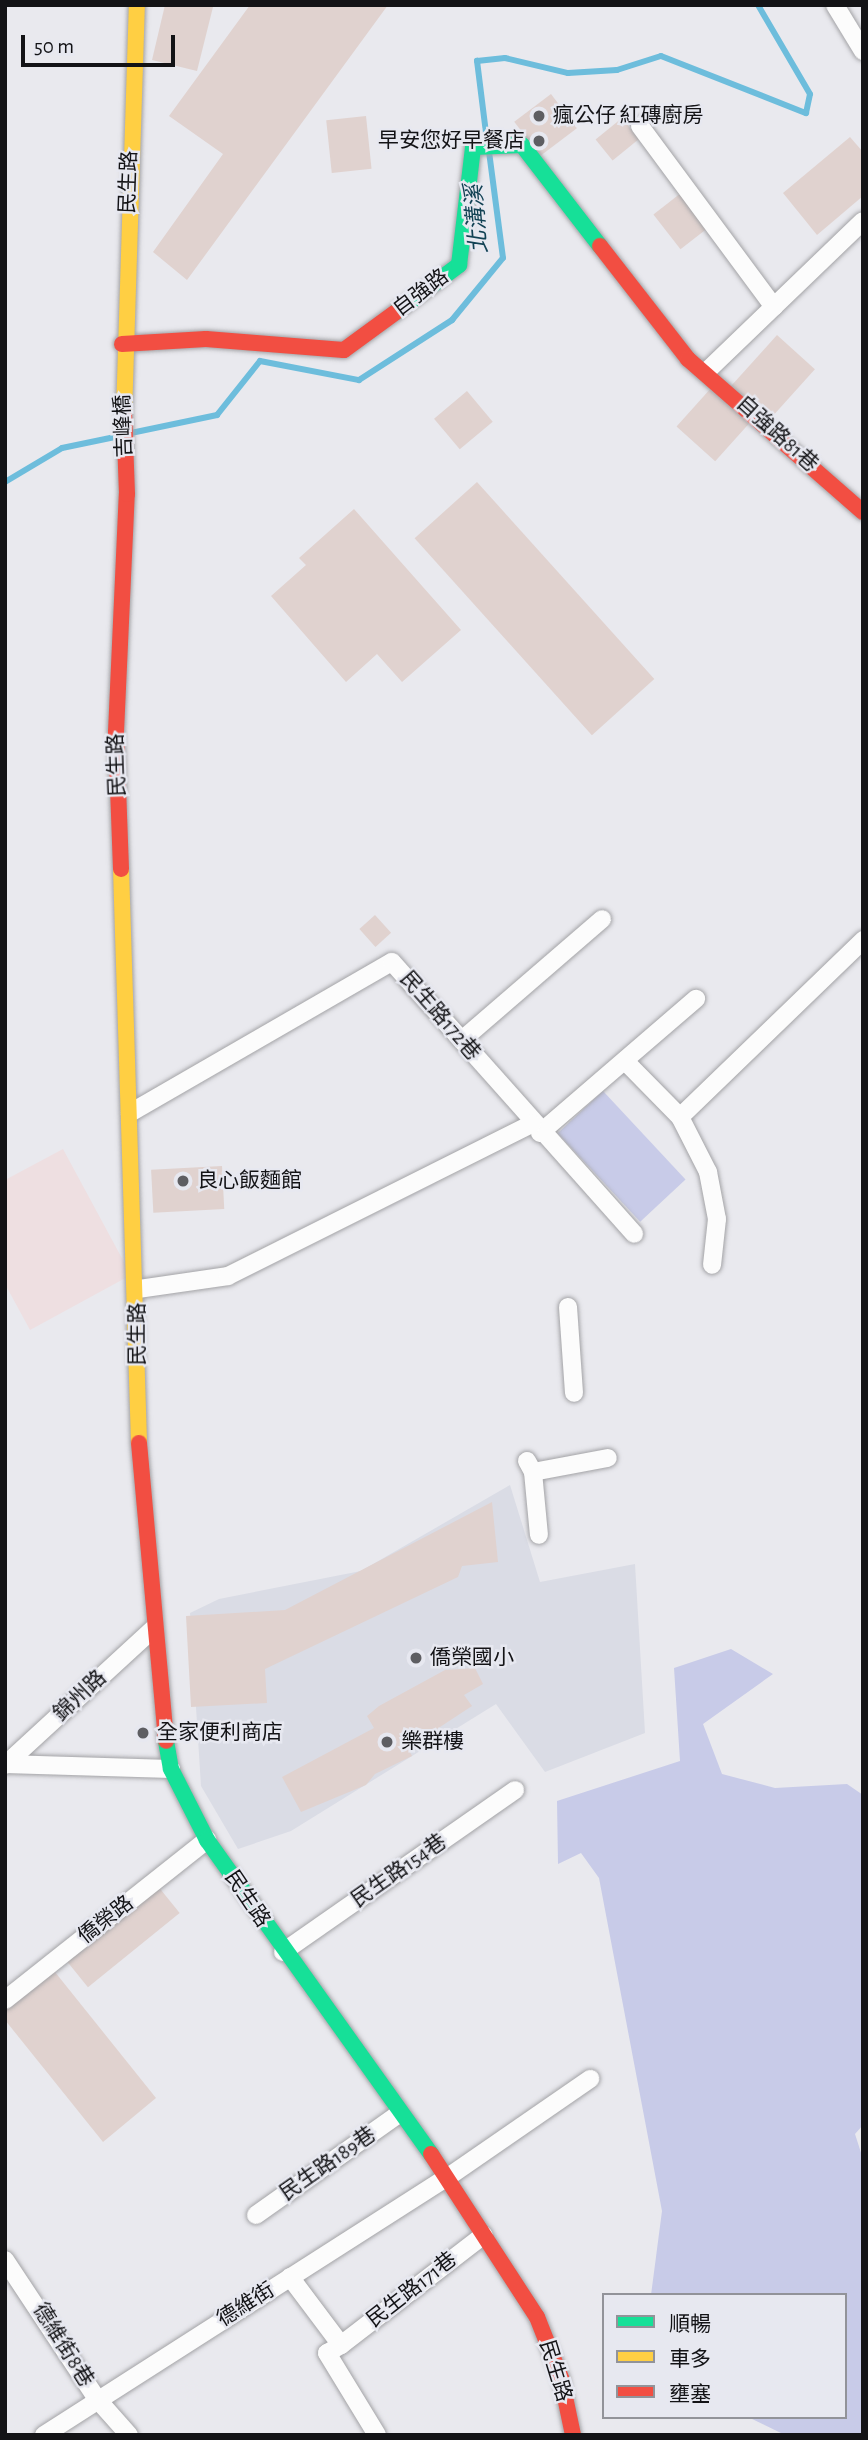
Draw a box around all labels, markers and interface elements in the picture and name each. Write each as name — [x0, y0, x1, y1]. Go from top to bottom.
scale bar — [24, 21, 178, 65]
text: 50 m — [34, 36, 74, 57]
place label: 瘋公仔 紅磚廚房 — [553, 103, 703, 129]
marker: 瘋公仔 紅磚廚房 — [531, 108, 547, 124]
place label: 早安您好早餐店 — [378, 128, 525, 154]
marker: 早安您好早餐店 — [531, 133, 547, 149]
street label: 民生路 — [115, 150, 143, 214]
water label: 北溝溪 — [461, 183, 495, 255]
street label: 自強路 — [388, 264, 454, 322]
street label: 自強路81巷 — [731, 391, 823, 477]
street label: 吉峰橋 — [110, 394, 138, 458]
street label: 民生路 — [103, 733, 131, 797]
street label: 民生路172巷 — [395, 966, 485, 1066]
place label: 良心飯麵館 — [197, 1168, 302, 1194]
marker: 良心飯麵館 — [175, 1173, 191, 1189]
street label: 民生路 — [125, 1303, 151, 1365]
place label: 僑榮國小 — [430, 1645, 514, 1671]
marker: 僑榮國小 — [408, 1650, 424, 1666]
street label: 錦州路 — [48, 1665, 112, 1727]
place label: 全家便利商店 — [157, 1720, 283, 1746]
marker: 全家便利商店 — [135, 1725, 151, 1741]
place label: 樂群樓 — [401, 1729, 464, 1755]
marker: 樂群樓 — [379, 1734, 395, 1750]
street label: 民生路154巷 — [347, 1829, 451, 1913]
street label: 民生路 — [219, 1866, 275, 1932]
street label: 僑榮路 — [73, 1891, 139, 1949]
street label: 民生路189巷 — [275, 2122, 381, 2206]
street label: 民生路171巷 — [362, 2247, 462, 2333]
street label: 德維街 — [213, 2278, 279, 2332]
legend — [602, 2293, 847, 2419]
street label: 德維街8巷 — [27, 2298, 99, 2392]
text: 順暢 — [669, 2314, 711, 2335]
street label: 民生路 — [534, 2337, 576, 2405]
text: 車多 — [669, 2349, 711, 2370]
text: 壅塞 — [669, 2384, 711, 2405]

